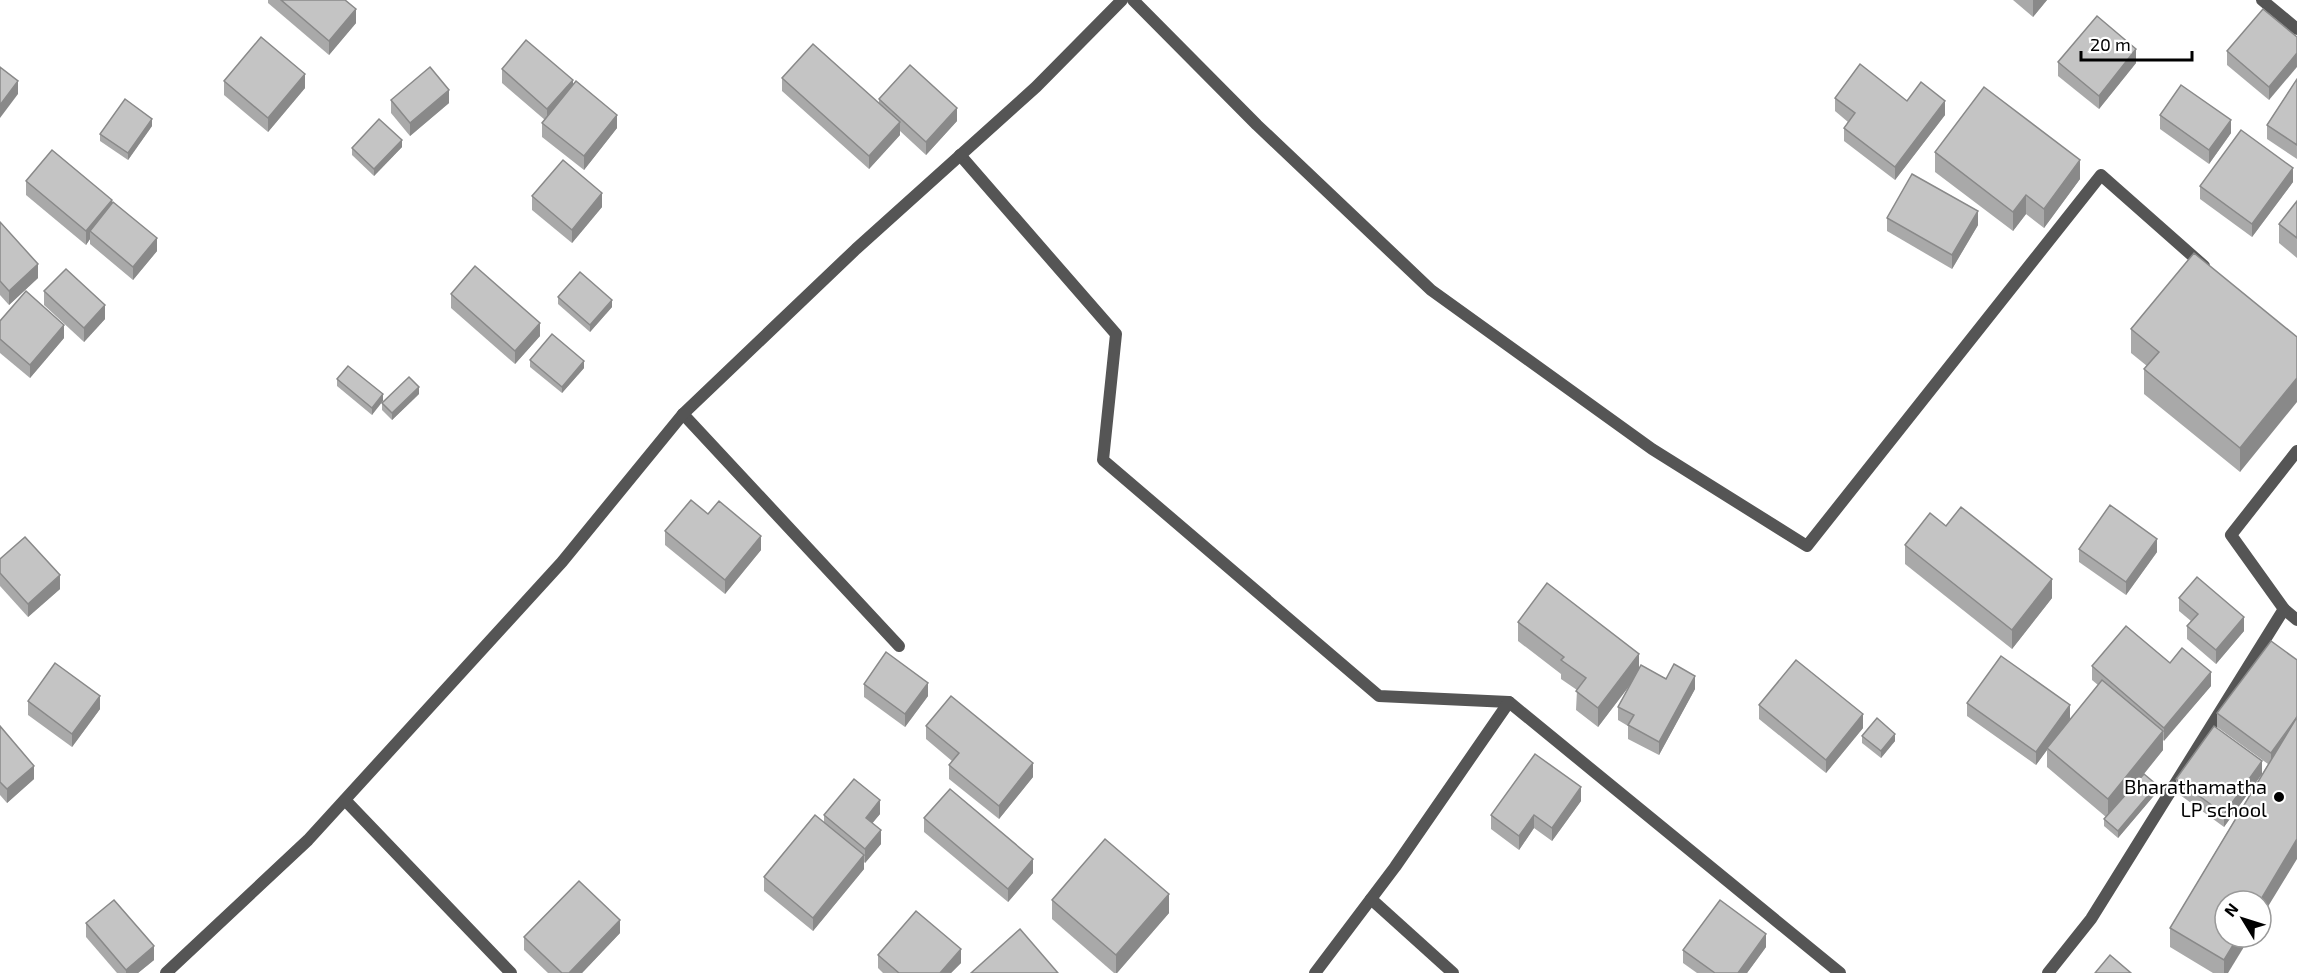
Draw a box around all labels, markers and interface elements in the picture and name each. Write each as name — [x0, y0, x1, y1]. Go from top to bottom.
scale bar — [2081, 24, 2192, 62]
text: 20 m — [2090, 33, 2131, 55]
place label: Bharathamatha LP school — [2124, 774, 2267, 821]
marker: Bharathamatha LP school — [2272, 790, 2286, 804]
north arrow — [2213, 889, 2273, 949]
text: N — [2220, 899, 2242, 920]

